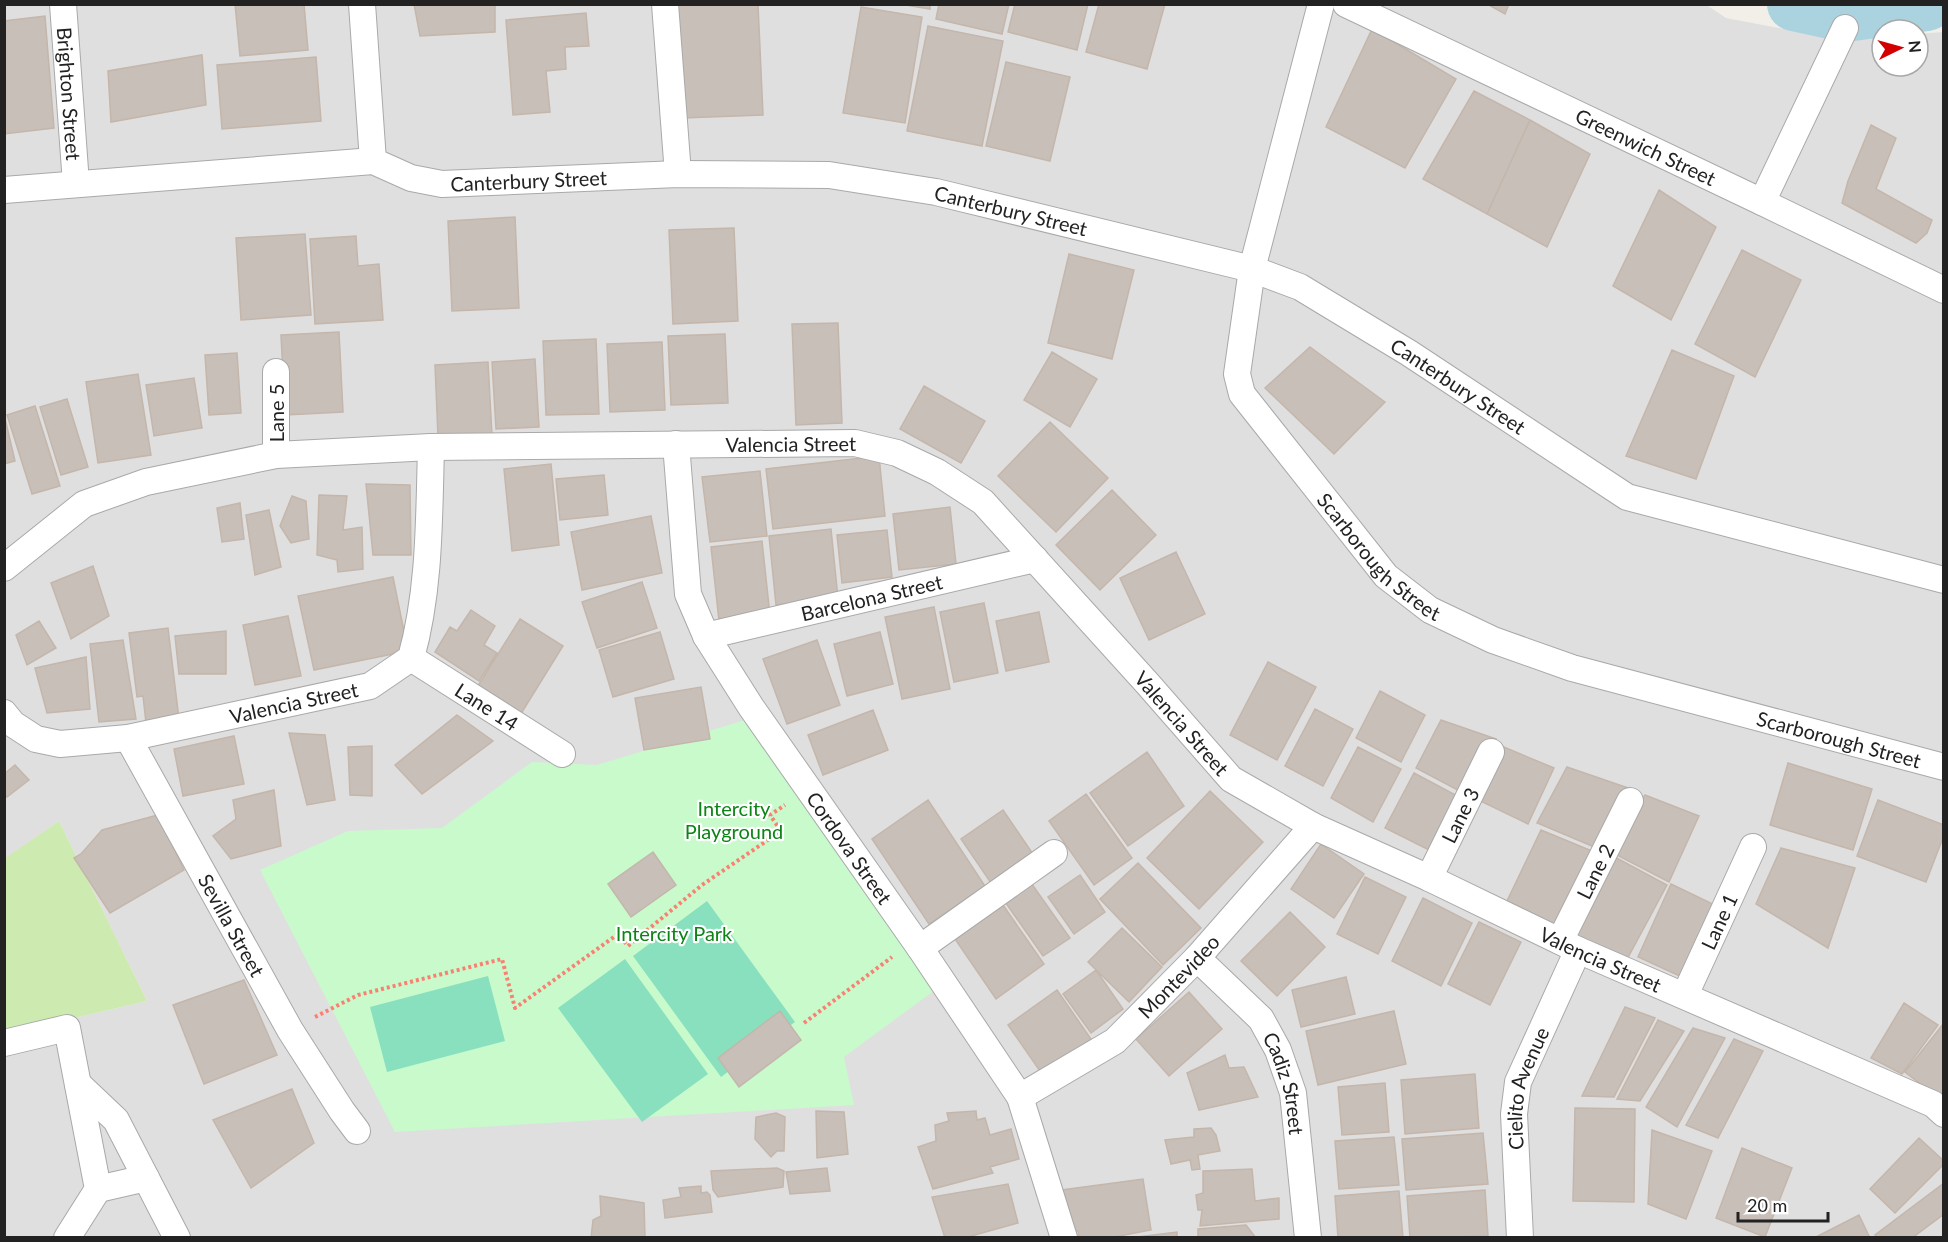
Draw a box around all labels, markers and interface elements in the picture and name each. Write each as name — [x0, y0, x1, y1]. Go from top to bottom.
north arrow — [1870, 18, 1930, 78]
street label: Brighton Street — [53, 26, 86, 161]
text: N — [1905, 40, 1925, 54]
street label: Greenwich Street — [1572, 103, 1720, 190]
street label: Canterbury Street — [450, 165, 607, 196]
street label: Canterbury Street — [932, 180, 1090, 240]
street label: Canterbury Street — [1386, 333, 1530, 439]
street label: Lane 5 — [264, 384, 288, 442]
street label: Valencia Street — [725, 431, 856, 456]
street label: Scarborough Street — [1313, 488, 1444, 625]
street label: Barcelona Street — [798, 569, 945, 625]
street label: Valencia Street — [1130, 666, 1234, 780]
street label: Valencia Street — [227, 677, 360, 728]
street label: Lane 14 — [451, 677, 523, 735]
street label: Scarborough Street — [1754, 706, 1924, 772]
street label: Lane 3 — [1436, 784, 1484, 847]
street label: Cordova Street — [802, 787, 897, 908]
park label: Intercity Playground — [685, 796, 783, 843]
street label: Lane 2 — [1571, 840, 1619, 903]
street label: Sevilla Street — [194, 870, 270, 981]
street label: Lane 1 — [1696, 890, 1742, 953]
park label: Intercity Park — [616, 921, 733, 945]
street label: Valencia Street — [1536, 921, 1665, 997]
street label: Montevideo — [1133, 930, 1224, 1023]
street label: Cielito Avenue — [1502, 1023, 1553, 1150]
street label: Cadiz Street — [1258, 1028, 1309, 1136]
scale bar — [1738, 1185, 1828, 1223]
text: 20 m — [1747, 1194, 1787, 1216]

